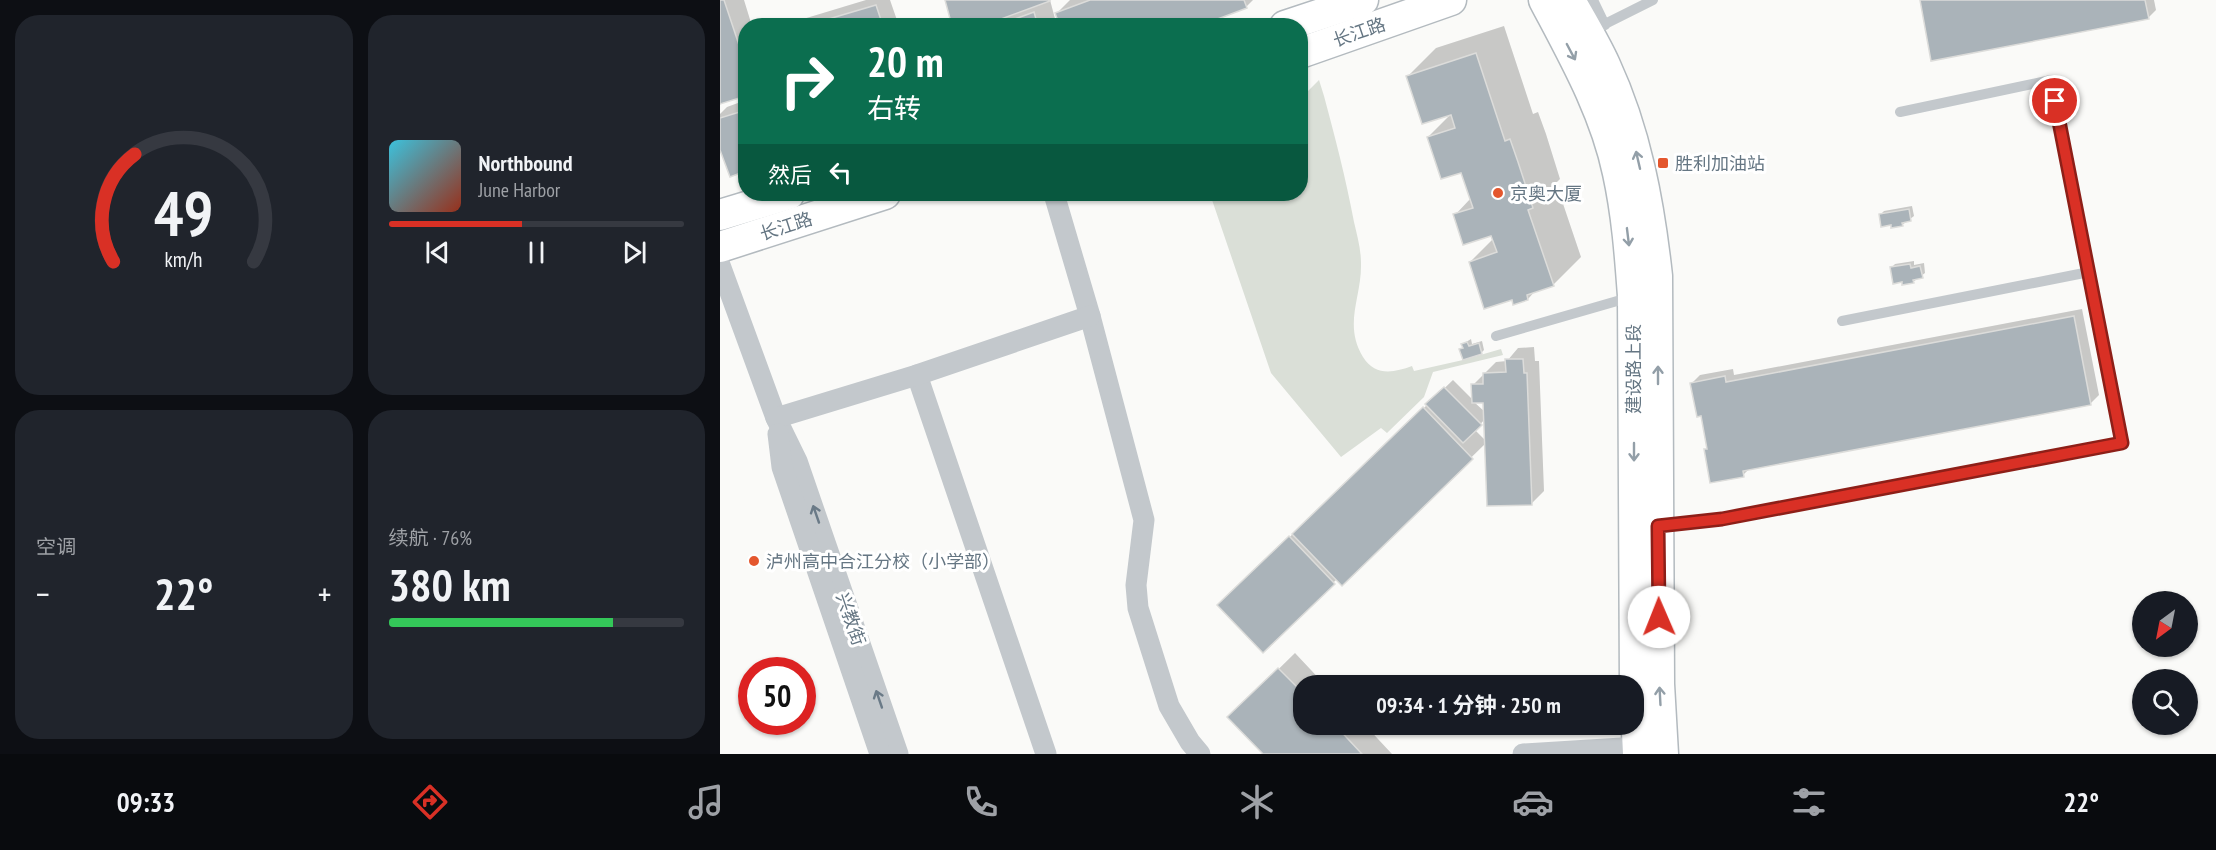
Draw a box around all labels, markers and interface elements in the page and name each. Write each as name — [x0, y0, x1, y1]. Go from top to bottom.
street label: 长江路 — [1330, 12, 1388, 52]
text: 20 m — [867, 34, 944, 89]
icon: right — [768, 42, 846, 120]
one-way arrow — [1566, 42, 1577, 60]
pin — [2029, 75, 2080, 126]
icon: arrive — [2038, 84, 2071, 117]
text: 右转 — [867, 91, 921, 125]
text: Northbound — [479, 149, 572, 177]
one-way arrow — [1632, 151, 1644, 170]
place label: 胜利加油站 — [1675, 152, 1765, 175]
icon: left — [824, 156, 857, 189]
marker: 胜利加油站 — [1656, 156, 1670, 170]
text: 然后 — [768, 161, 812, 189]
text: 49 — [154, 172, 214, 253]
text: June Harbor — [479, 177, 560, 203]
place label: 京奥大厦 — [1510, 182, 1582, 205]
marker: 京奥大厦 — [1491, 186, 1505, 200]
street label: 长江路 — [757, 207, 815, 245]
one-way arrow — [1623, 226, 1634, 246]
icon: previous — [421, 236, 454, 269]
icon: pause — [520, 236, 553, 269]
icon: next — [618, 236, 651, 269]
text: km/h — [165, 245, 203, 273]
street label: 建设路上段 — [1622, 324, 1645, 414]
one-way arrow — [1652, 365, 1664, 385]
one-way arrow — [1628, 442, 1640, 462]
one-way arrow — [809, 505, 820, 524]
text: 续航 · 76% — [389, 525, 472, 551]
text: 空调 — [36, 534, 76, 560]
place label: 泸州高中合江分校（小学部） — [766, 550, 1000, 573]
marker: 泸州高中合江分校（小学部） — [747, 554, 761, 568]
text: 380 km — [389, 555, 511, 613]
text: 22° — [154, 564, 213, 622]
text: − — [36, 572, 50, 615]
text: + — [318, 572, 332, 615]
position arrow — [1627, 585, 1691, 649]
street label: 兴教街 — [831, 590, 871, 648]
north arrow — [2132, 591, 2198, 657]
map controls — [2132, 591, 2198, 735]
speed limit sign: 50 — [738, 657, 816, 735]
button: search — [2132, 669, 2198, 735]
one-way arrow — [1654, 686, 1665, 706]
one-way arrow — [872, 690, 883, 709]
text: 09:34 · 1 分钟 · 250 m — [1376, 691, 1561, 719]
icon: directions — [409, 781, 451, 823]
icon: music — [685, 781, 727, 823]
icon: phone — [960, 781, 1002, 823]
icon: climate — [1236, 781, 1278, 823]
icon: car — [1512, 781, 1554, 823]
icon: filters — [1788, 781, 1830, 823]
text: 09:33 — [117, 785, 175, 819]
text: 22° — [2063, 785, 2099, 819]

